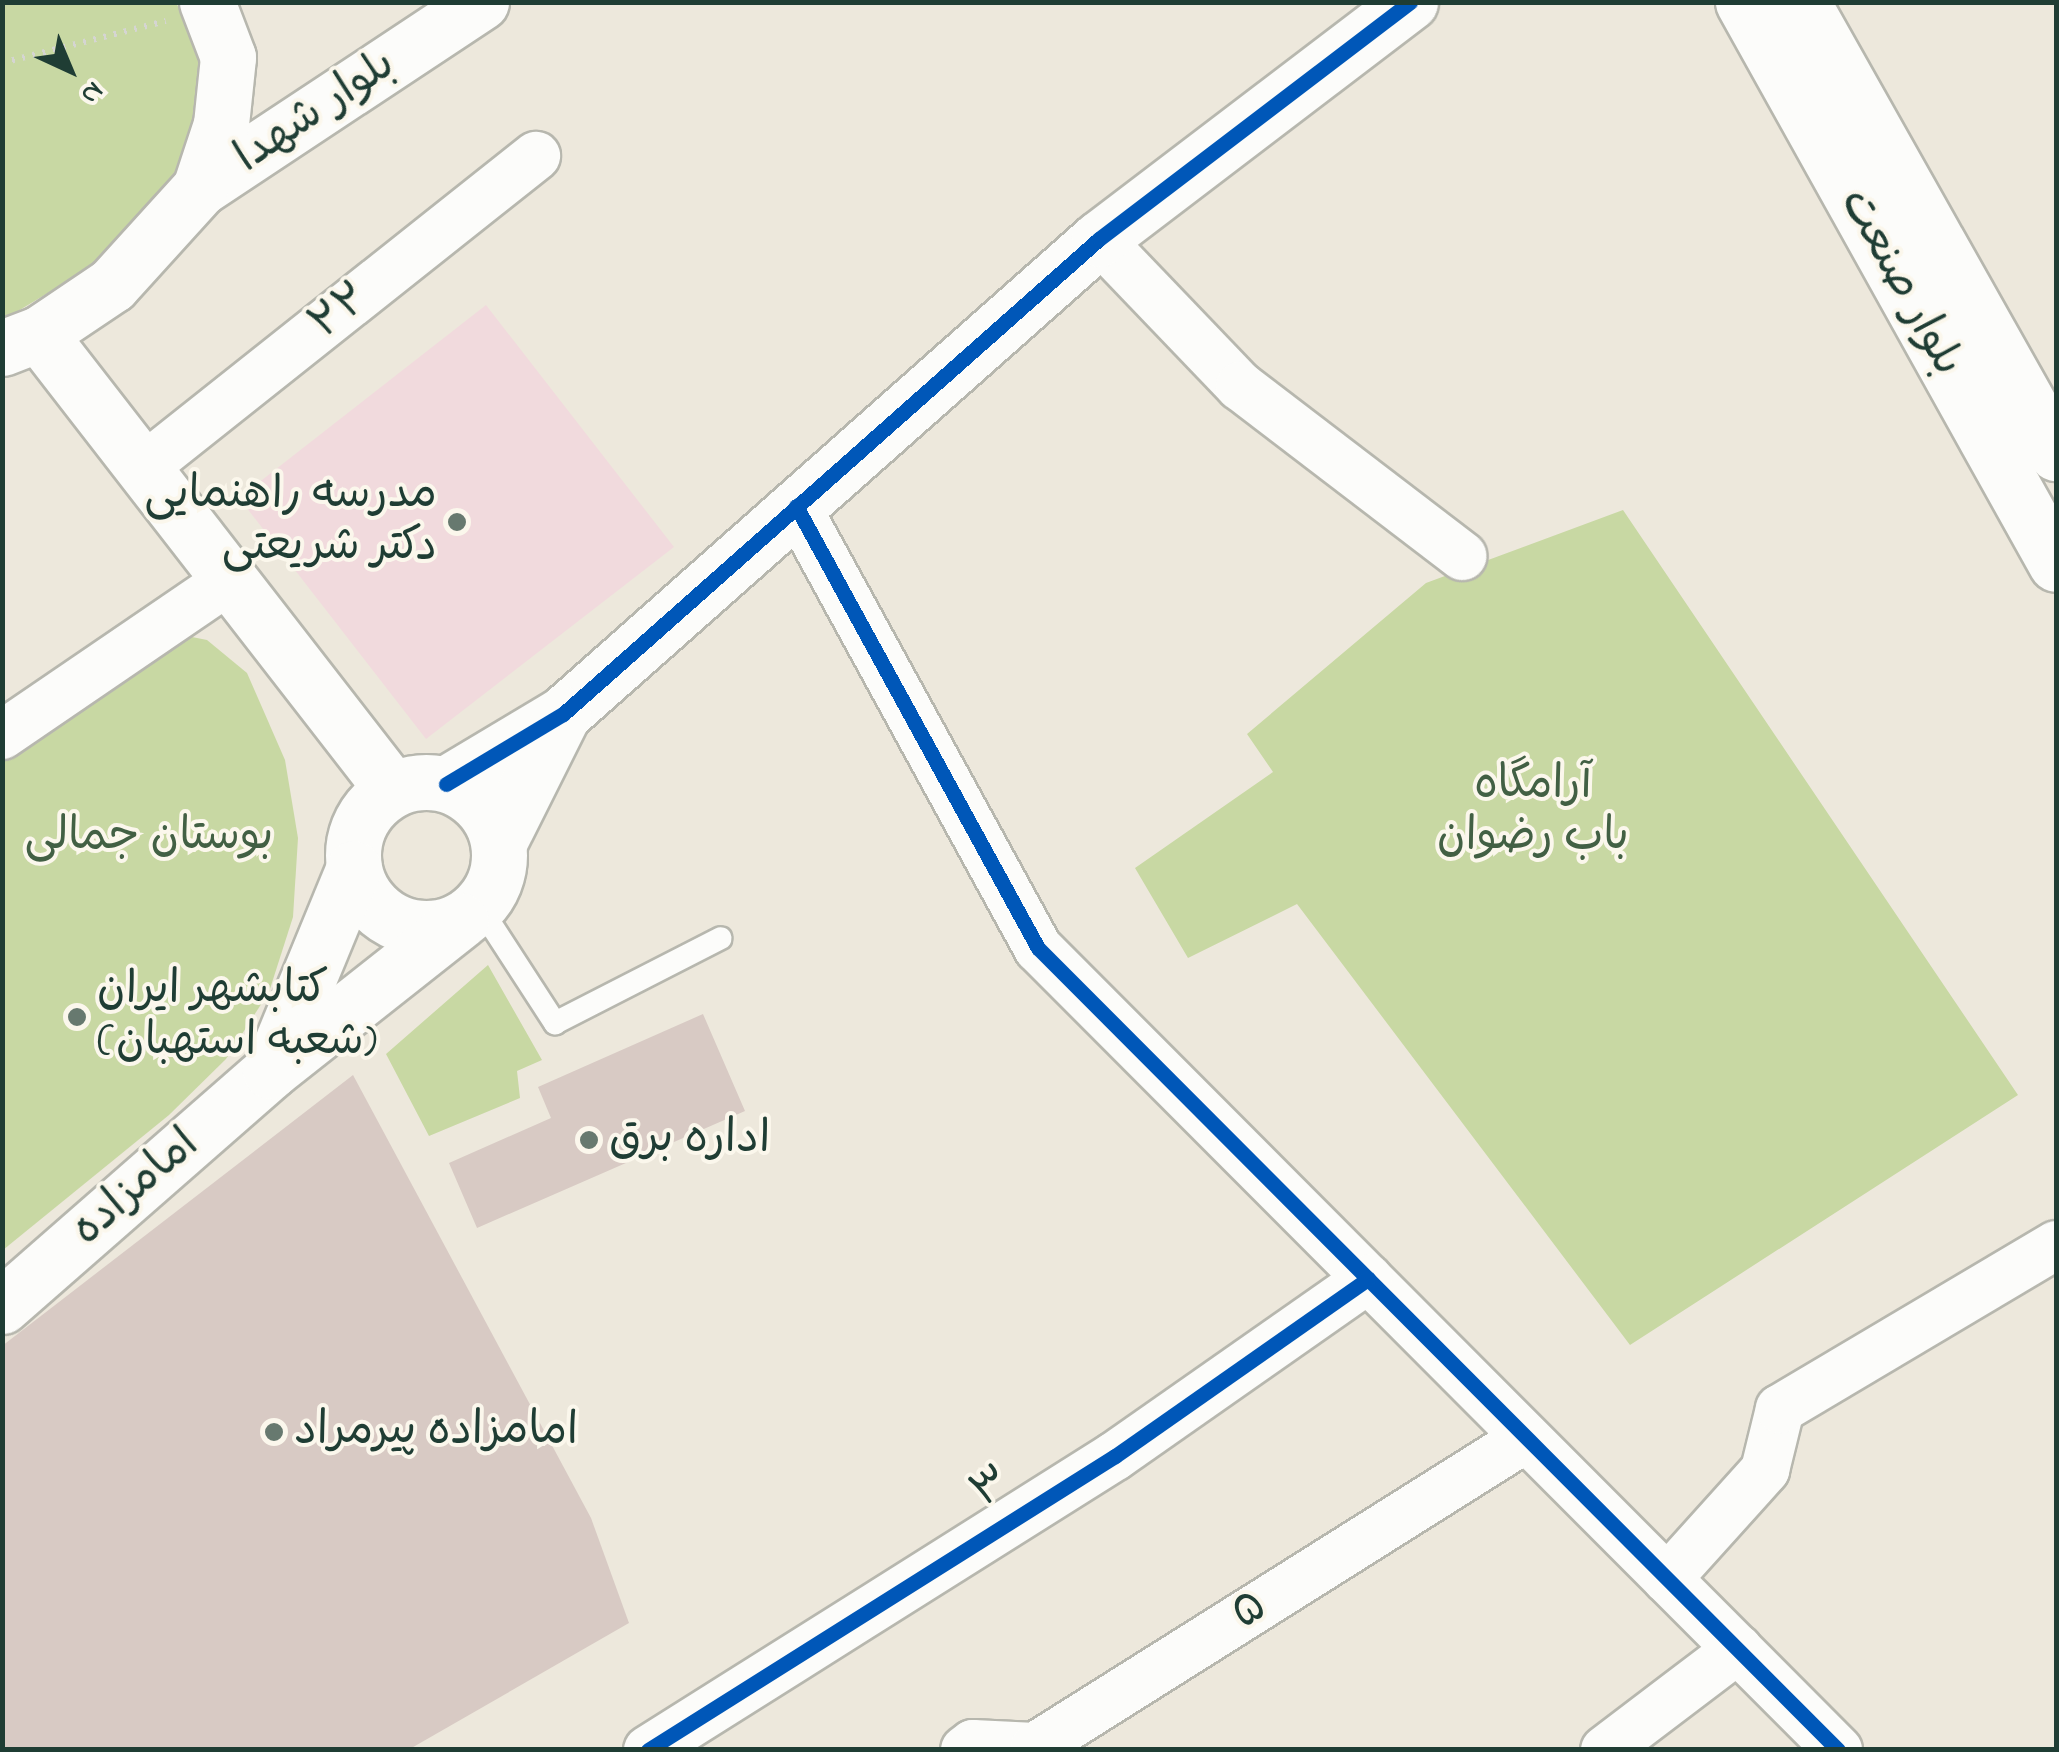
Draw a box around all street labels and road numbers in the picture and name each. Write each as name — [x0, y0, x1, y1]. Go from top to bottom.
street label: بلوار شهدا — [226, 39, 406, 185]
street label: بلوار صنعت — [1827, 180, 1973, 386]
street label: ۲۲ — [299, 272, 381, 352]
street label: امامزاده — [61, 1118, 211, 1258]
street label: ۳ — [962, 1456, 1022, 1522]
street label: ۵ — [1222, 1581, 1278, 1643]

